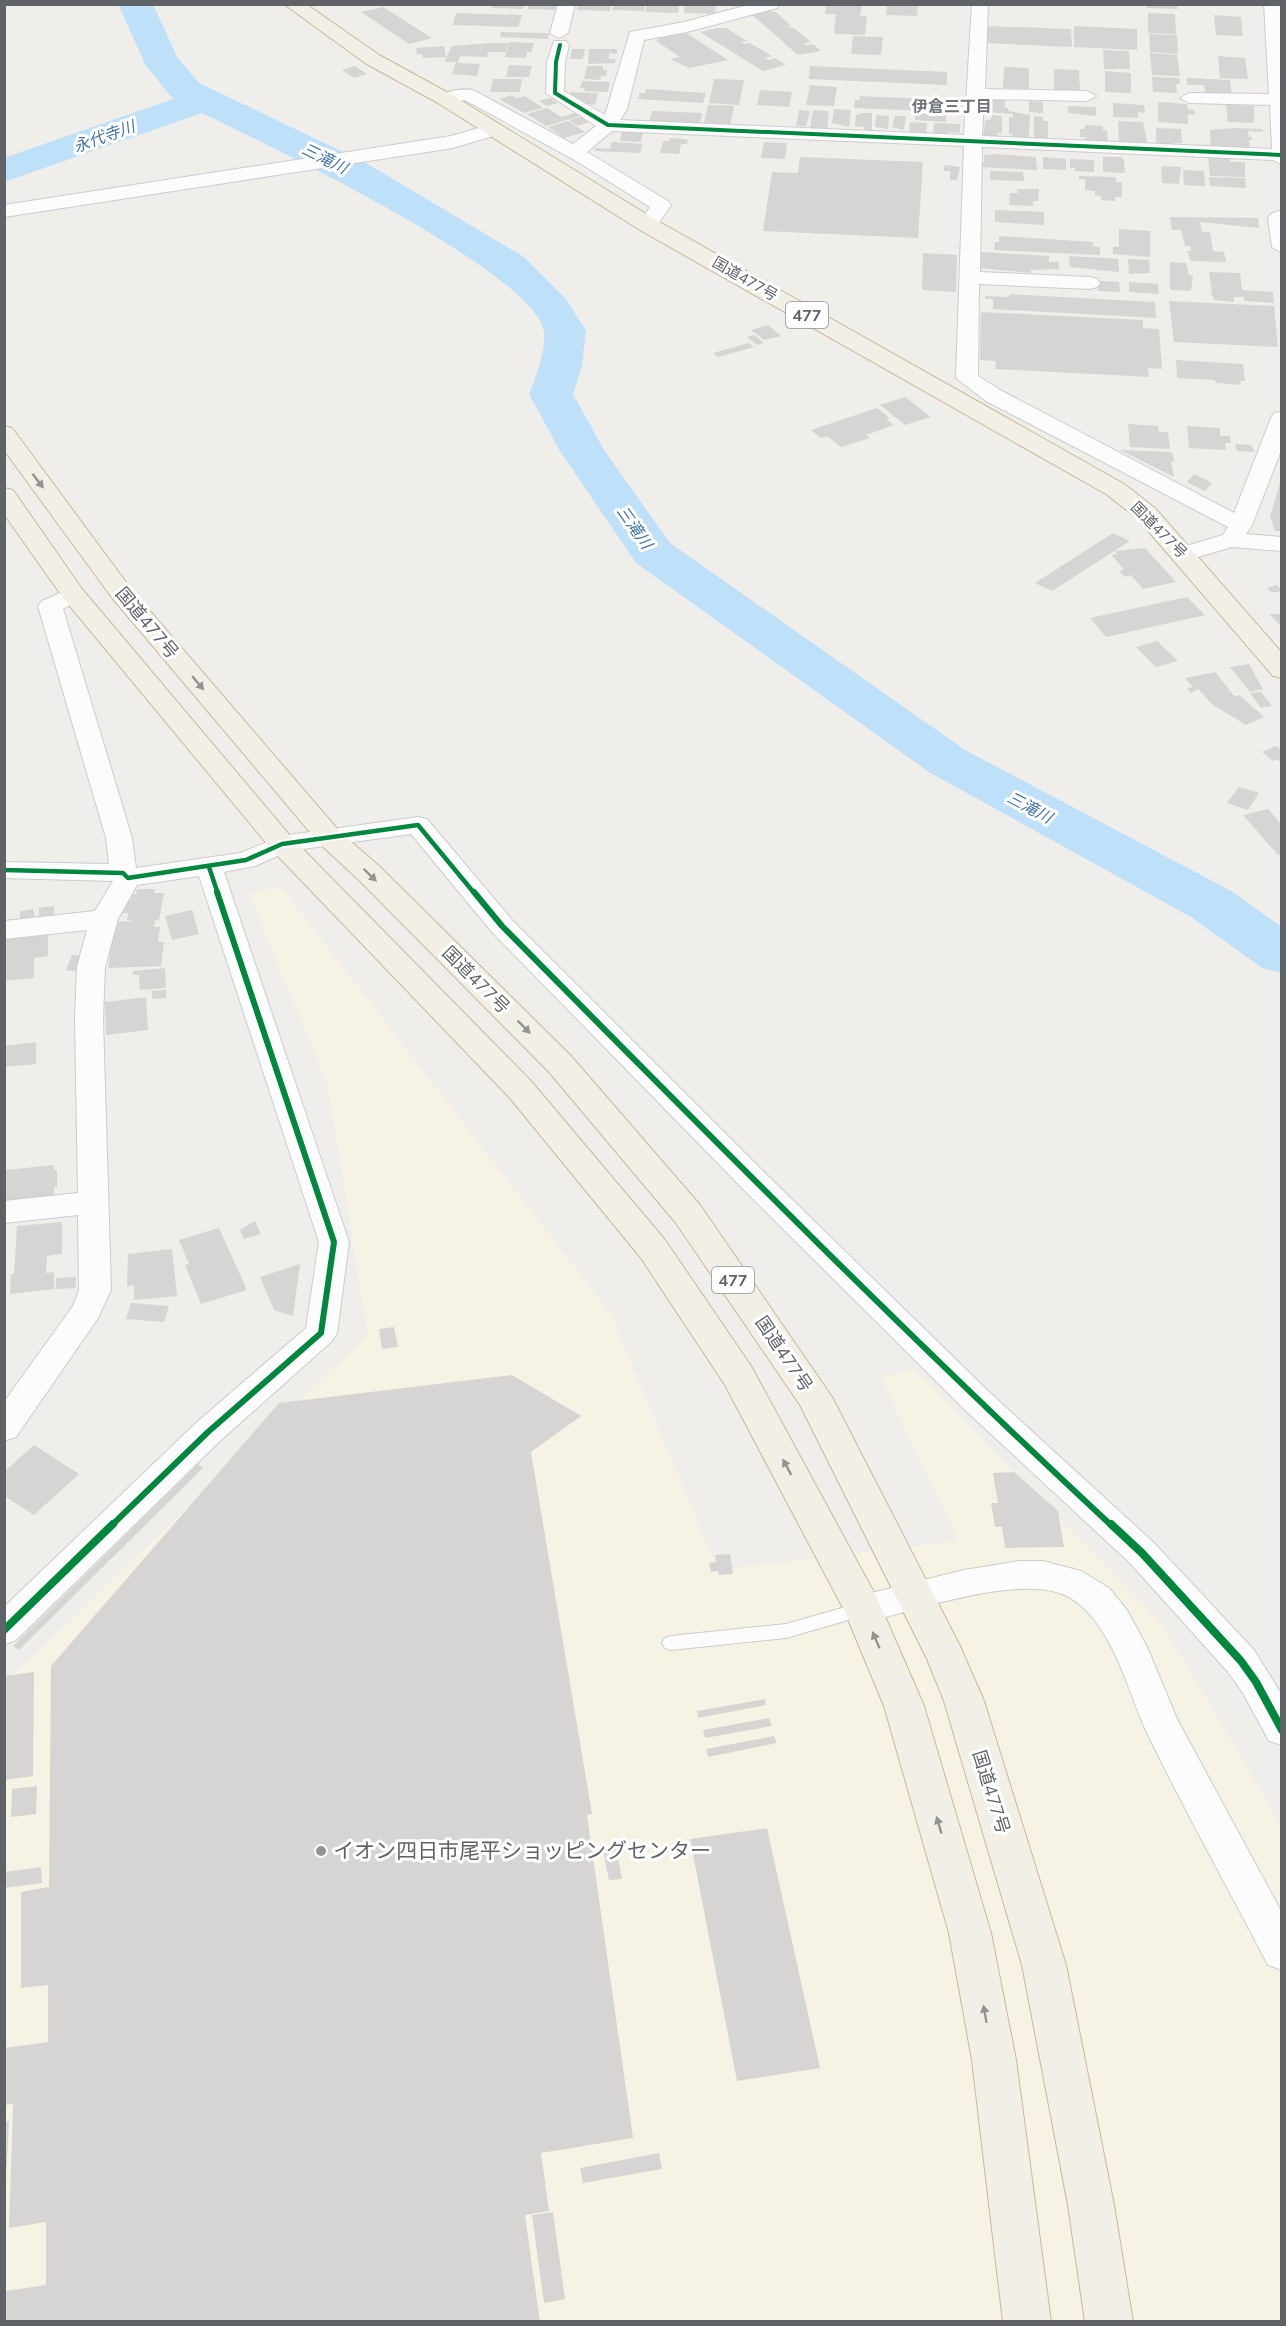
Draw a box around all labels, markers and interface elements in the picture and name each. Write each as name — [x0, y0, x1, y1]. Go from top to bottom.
district label: 伊倉三丁目 — [911, 96, 992, 116]
water label: 永代寺川 — [71, 115, 139, 156]
water label: 三滝川 — [299, 138, 353, 178]
street label: 国道477号 — [709, 252, 781, 305]
road number: 477 — [786, 302, 828, 328]
one-way arrow — [32, 473, 44, 489]
street label: 国道477号 — [1127, 497, 1192, 562]
water label: 三滝川 — [613, 502, 658, 554]
street label: 国道477号 — [111, 582, 184, 663]
one-way arrow — [192, 675, 205, 691]
water label: 三滝川 — [1004, 787, 1058, 828]
one-way arrow — [363, 868, 378, 882]
street label: 国道477号 — [438, 941, 515, 1018]
one-way arrow — [516, 1020, 530, 1034]
road number: 477 — [712, 1267, 754, 1293]
street label: 国道477号 — [751, 1311, 818, 1396]
one-way arrow — [782, 1459, 792, 1476]
one-way arrow — [871, 1631, 881, 1649]
street label: 国道477号 — [968, 1747, 1015, 1837]
one-way arrow — [934, 1816, 943, 1834]
place label: イオン四日市尾平ショッピングセンター — [333, 1837, 711, 1863]
marker: イオン四日市尾平ショッピングセンター — [314, 1844, 328, 1858]
one-way arrow — [980, 2004, 989, 2023]

